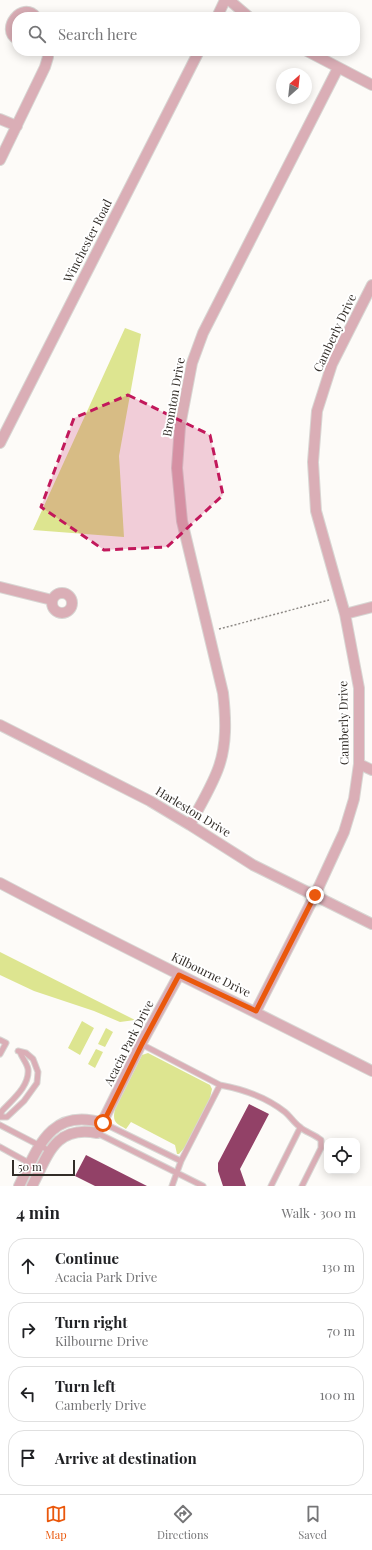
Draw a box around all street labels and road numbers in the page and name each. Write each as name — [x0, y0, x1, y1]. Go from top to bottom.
street label: Winchester Road — [59, 196, 115, 286]
street label: Camberly Drive — [309, 291, 359, 374]
street label: Bromton Drive — [158, 356, 188, 438]
street label: Camberly Drive — [334, 681, 352, 765]
street label: Harleston Drive — [153, 782, 234, 840]
street label: Kilbourne Drive — [169, 948, 254, 1000]
street label: Acacia Park Drive — [99, 997, 157, 1089]

